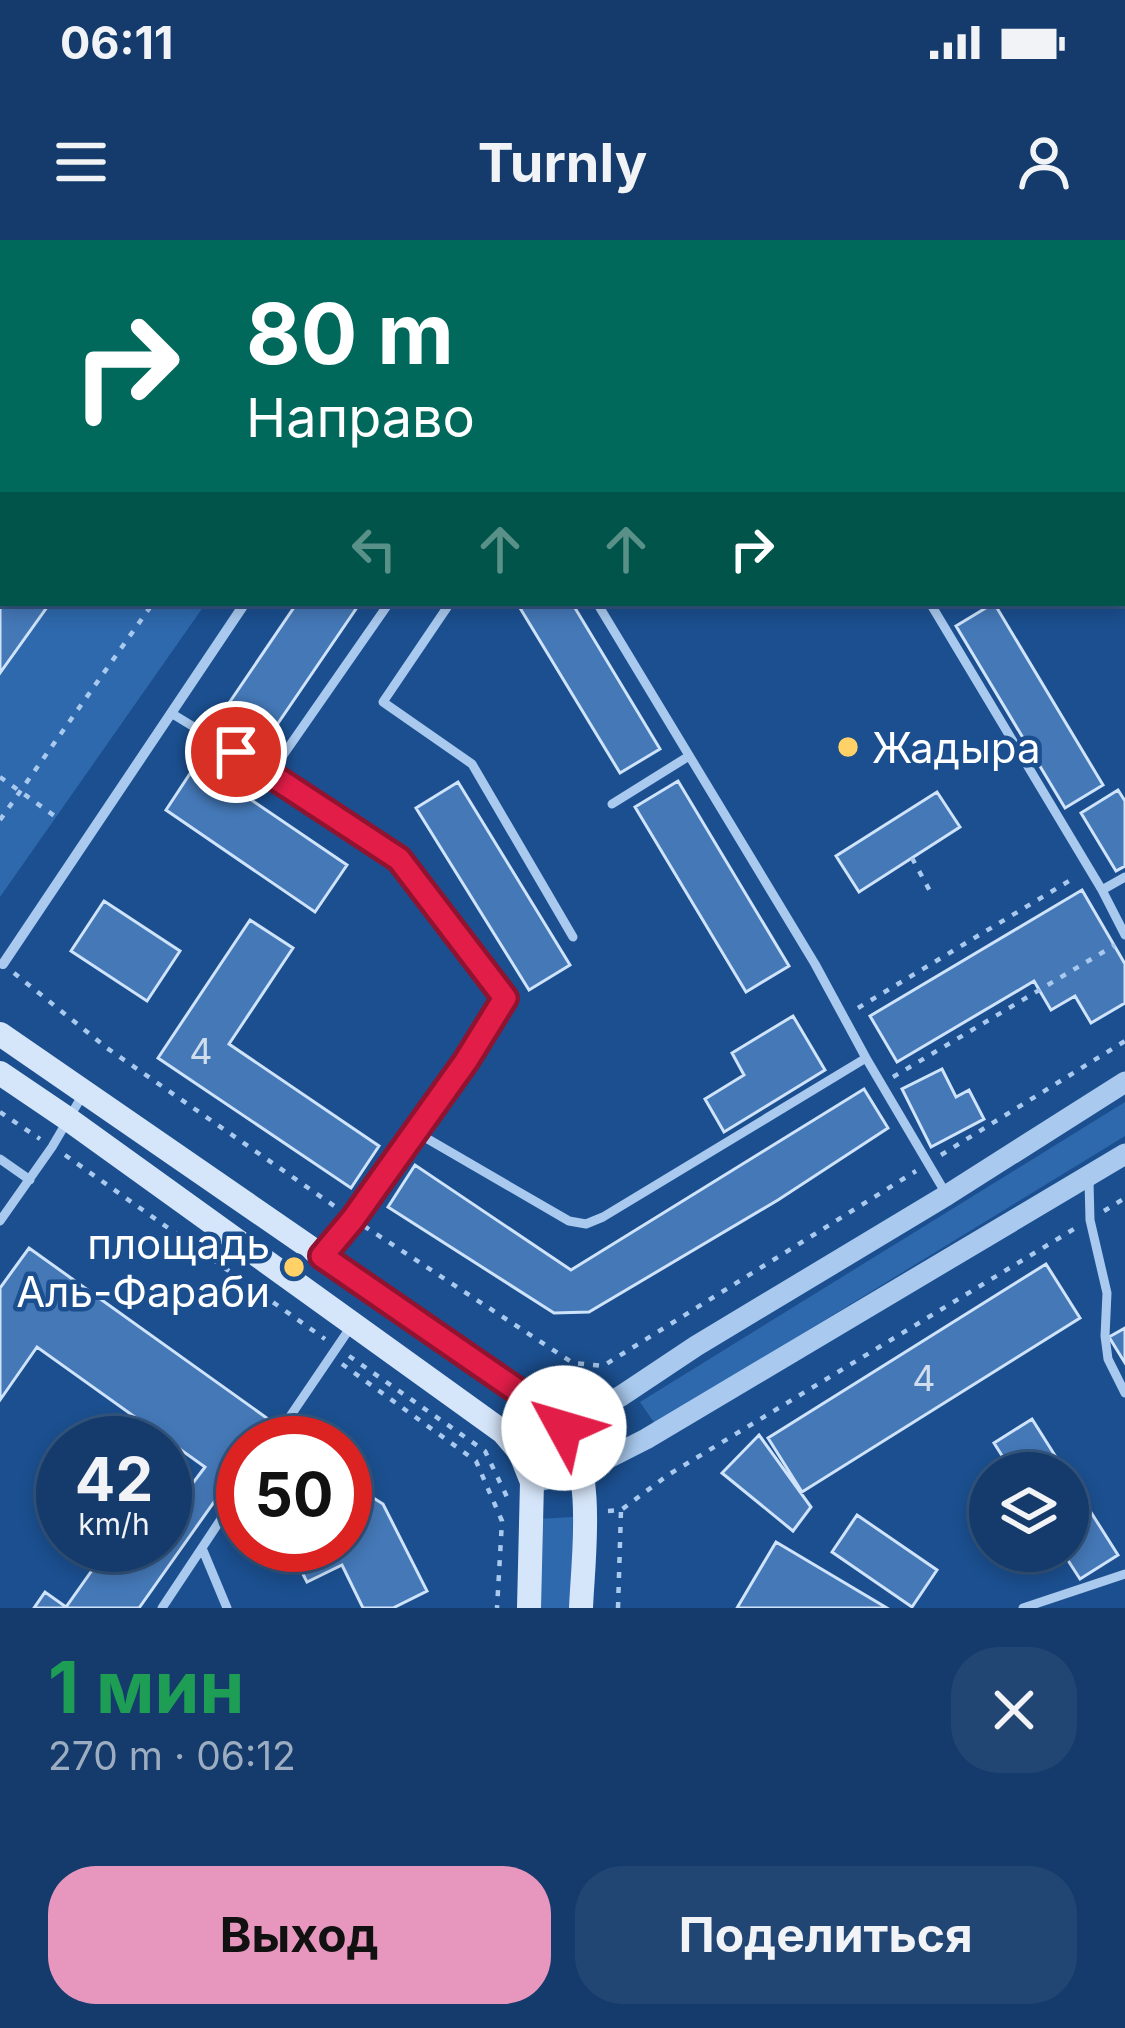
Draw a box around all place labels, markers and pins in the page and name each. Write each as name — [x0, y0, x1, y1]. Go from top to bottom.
pin — [185, 701, 287, 803]
place label: Жадыра — [872, 722, 1041, 773]
marker: Жадыра — [835, 734, 861, 760]
place label: площадь Аль-Фараби — [16, 1218, 270, 1317]
marker: площадь Аль-Фараби — [281, 1254, 307, 1280]

